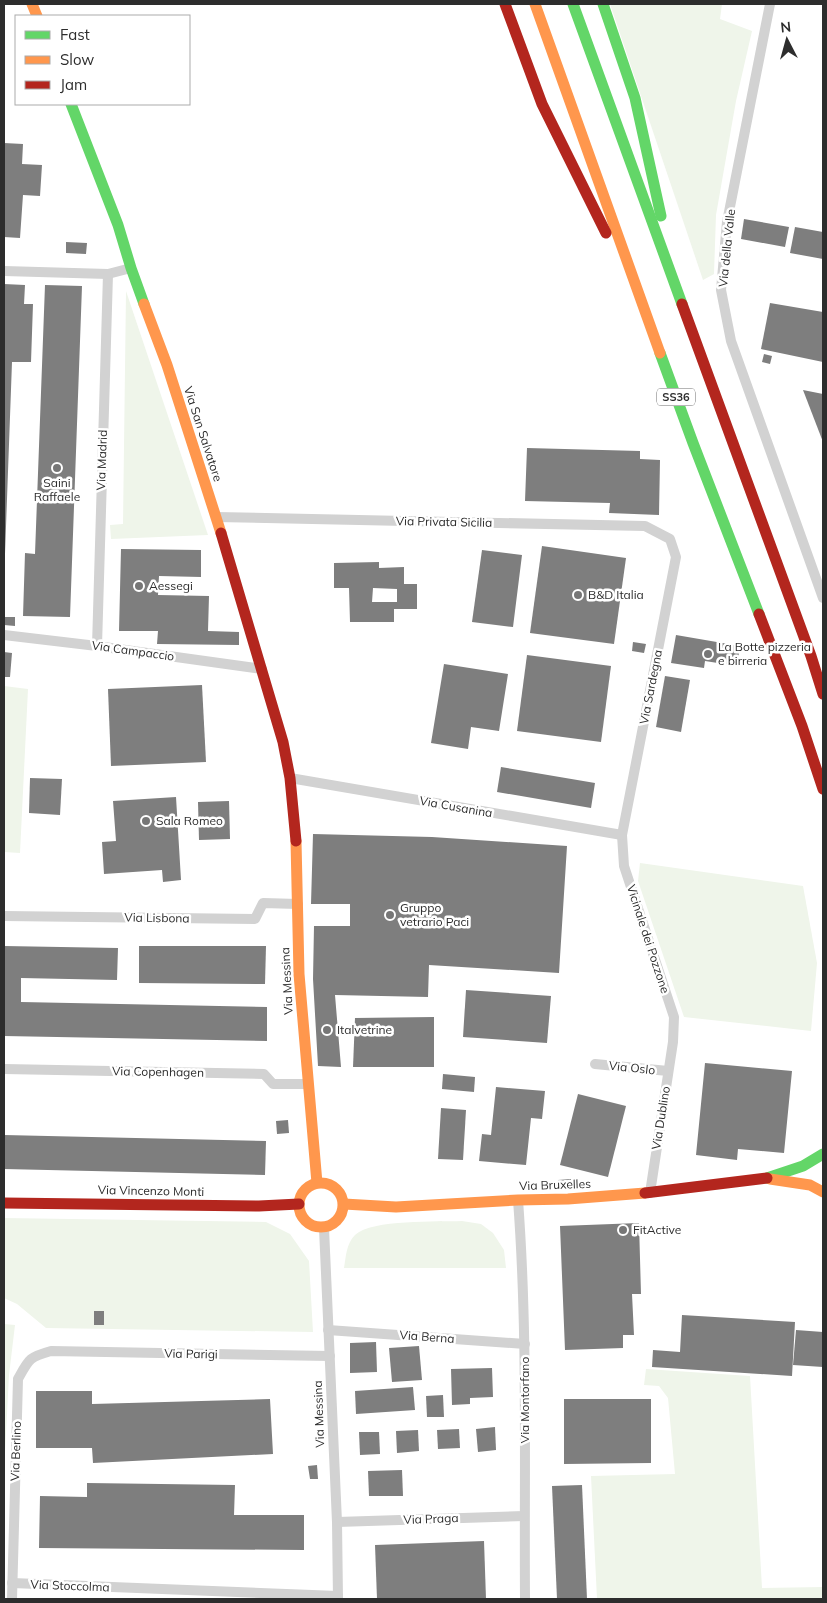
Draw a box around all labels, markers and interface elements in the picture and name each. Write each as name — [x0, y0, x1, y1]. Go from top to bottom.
legend — [15, 15, 190, 105]
north arrow — [762, 15, 812, 65]
text: N — [779, 18, 792, 37]
text: Fast — [60, 25, 90, 44]
text: Slow — [60, 50, 94, 69]
text: Jam — [60, 75, 87, 94]
street label: Via della Valle — [715, 208, 738, 288]
street label: Via San Salvatore — [181, 384, 226, 483]
road number: SS36 — [657, 388, 695, 406]
street label: Via Madrid — [93, 429, 110, 491]
marker: Saini Raffaele — [51, 462, 63, 474]
place label: Saini Raffaele — [34, 475, 80, 504]
street label: Via Privata Sicilia — [396, 513, 492, 530]
place label: Aessegi — [149, 578, 193, 593]
marker: Aessegi — [133, 580, 145, 592]
place label: B&D Italia — [588, 587, 644, 602]
marker: B&D Italia — [572, 589, 584, 601]
street label: Via Campaccio — [91, 637, 175, 664]
place label: La Botte pizzeria e birreria — [718, 639, 811, 668]
street label: Via Sardegna — [636, 648, 665, 725]
marker: La Botte pizzeria e birreria — [702, 648, 714, 660]
street label: Via Cusanina — [418, 793, 494, 820]
place label: Sala Romeo — [156, 813, 223, 828]
marker: Sala Romeo — [140, 815, 152, 827]
street label: Vicinale dei Pozzone — [624, 883, 673, 995]
place label: Gruppo vetrario Paci — [400, 900, 469, 929]
street label: Via Lisbona — [124, 909, 190, 926]
marker: Gruppo vetrario Paci — [384, 909, 396, 921]
street label: Via Messina — [277, 947, 296, 1015]
place label: Italvetrine — [337, 1022, 392, 1037]
marker: Italvetrine — [321, 1024, 333, 1036]
street label: Via Oslo — [608, 1058, 656, 1077]
street label: Via Copenhagen — [112, 1063, 204, 1080]
street label: Via Dublino — [648, 1085, 673, 1151]
street label: Via Bruxelles — [519, 1176, 591, 1193]
street label: Via Vincenzo Monti — [98, 1182, 205, 1199]
place label: FitActive — [633, 1222, 681, 1237]
marker: FitActive — [617, 1224, 629, 1236]
street label: Via Berna — [399, 1327, 455, 1346]
street label: Via Parigi — [164, 1346, 218, 1361]
street label: Via Montorfano — [517, 1357, 532, 1443]
street label: Via Messina — [310, 1380, 327, 1448]
street label: Via Berlino — [7, 1420, 24, 1481]
street label: Via Praga — [403, 1510, 459, 1527]
street label: Via Stoccolma — [30, 1577, 110, 1594]

